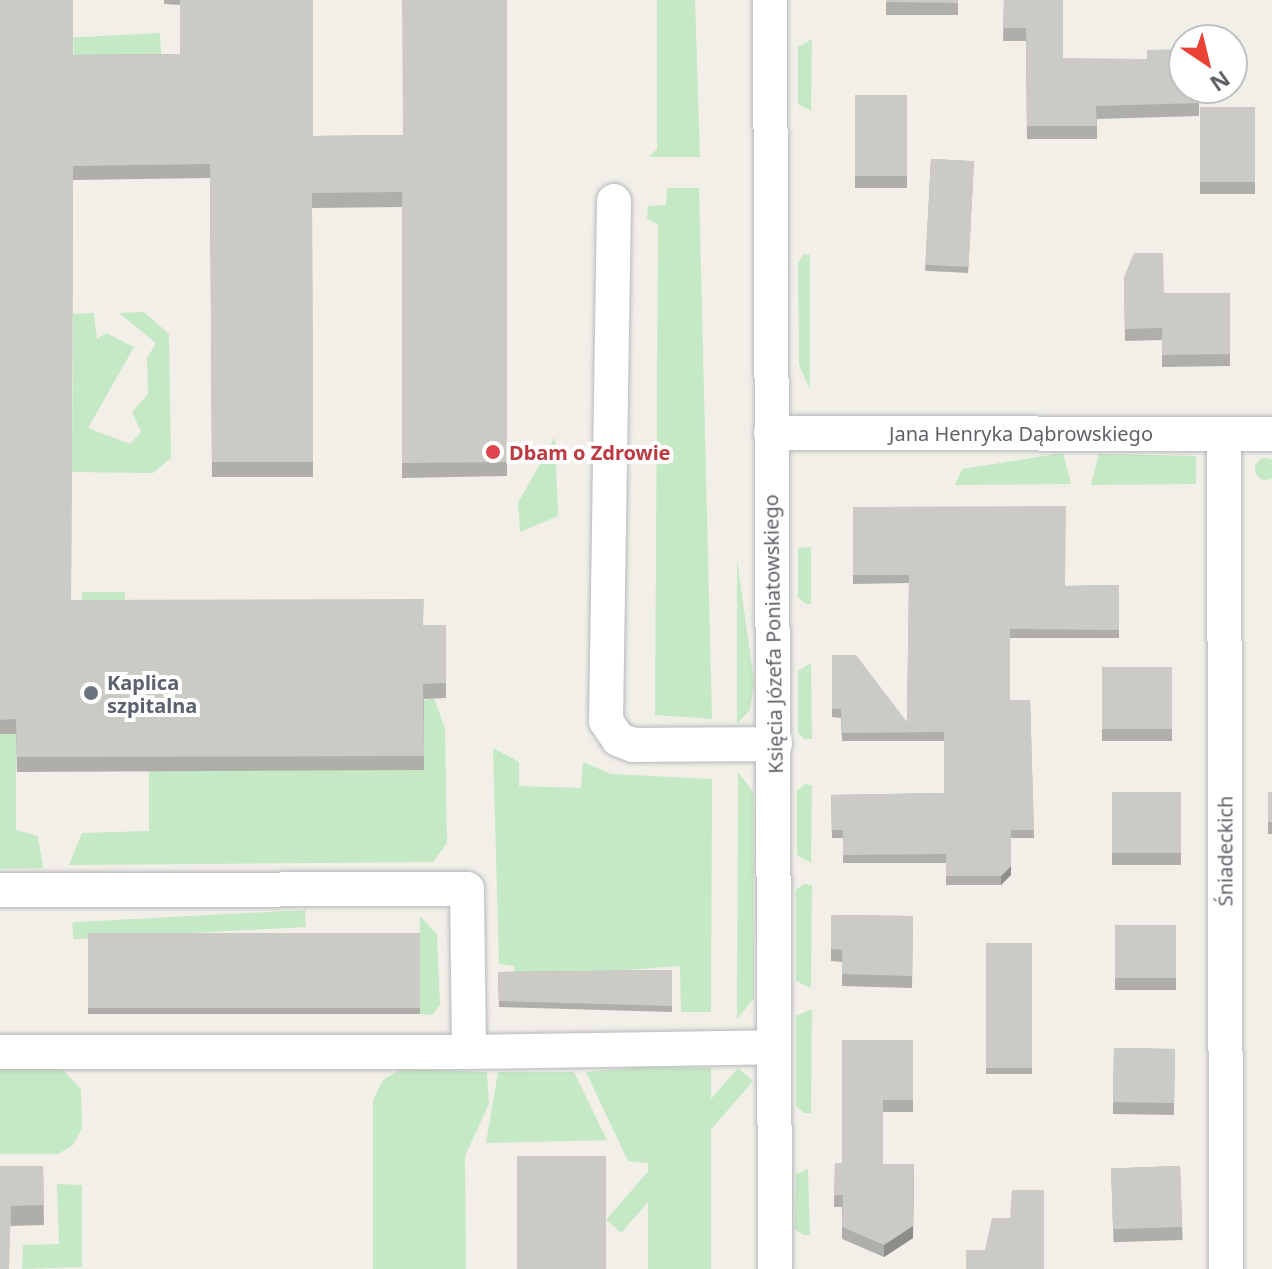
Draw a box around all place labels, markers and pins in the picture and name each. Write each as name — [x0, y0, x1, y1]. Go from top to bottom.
place label: Dbam o Zdrowie — [509, 440, 671, 464]
marker: Dbam o Zdrowie — [484, 443, 502, 461]
place label: Kaplica szpitalna — [107, 670, 197, 717]
marker: Kaplica szpitalna — [82, 684, 100, 702]

